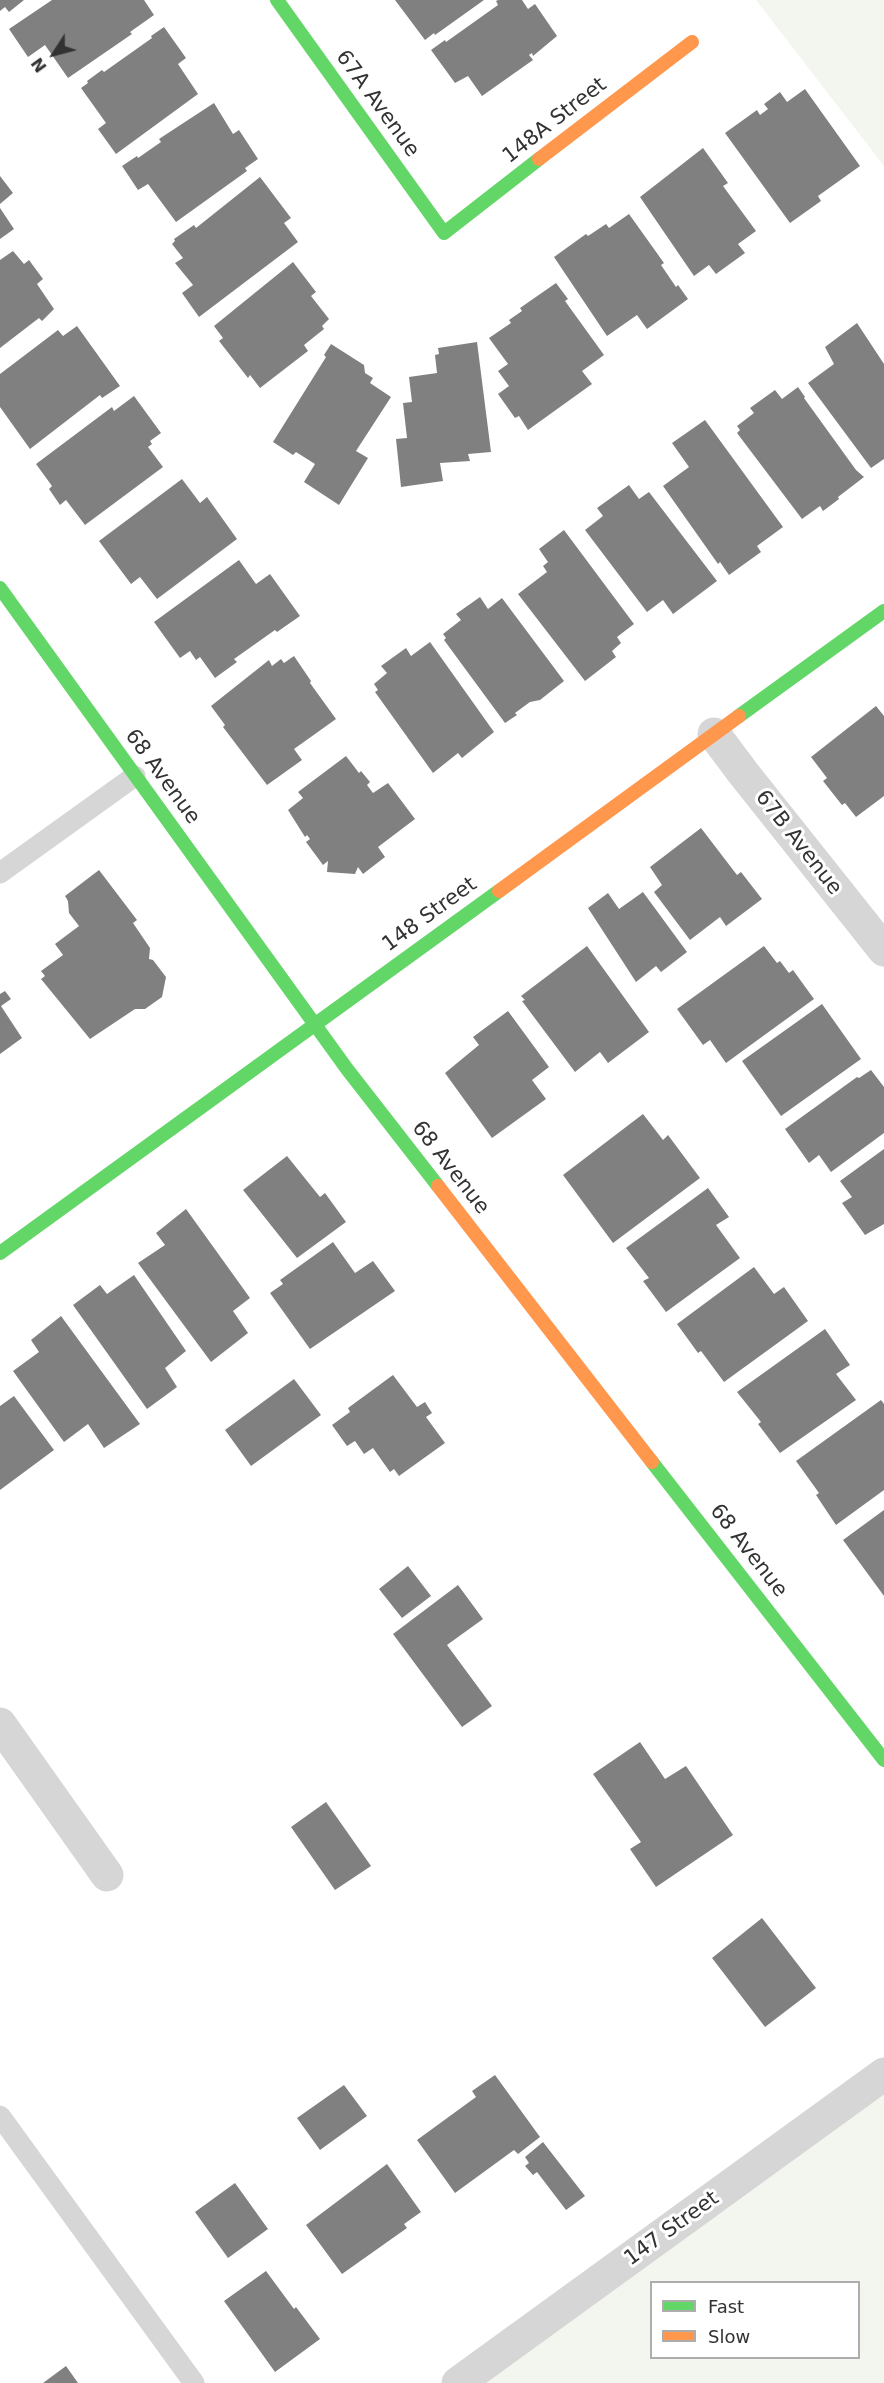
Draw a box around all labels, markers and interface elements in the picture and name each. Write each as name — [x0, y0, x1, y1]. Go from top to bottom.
north arrow — [24, 24, 84, 84]
street label: 67A Avenue — [330, 46, 424, 162]
text: N — [27, 54, 51, 76]
street label: 148A Street — [498, 73, 612, 169]
street label: 68 Avenue — [119, 725, 205, 829]
street label: 67B Avenue — [749, 786, 847, 900]
street label: 148 Street — [378, 872, 482, 958]
street label: 68 Avenue — [406, 1116, 494, 1220]
street label: 68 Avenue — [704, 1499, 792, 1603]
street label: 147 Street — [620, 2186, 724, 2272]
legend — [650, 2281, 860, 2359]
text: Fast — [708, 2296, 744, 2317]
text: Slow — [708, 2326, 750, 2347]

